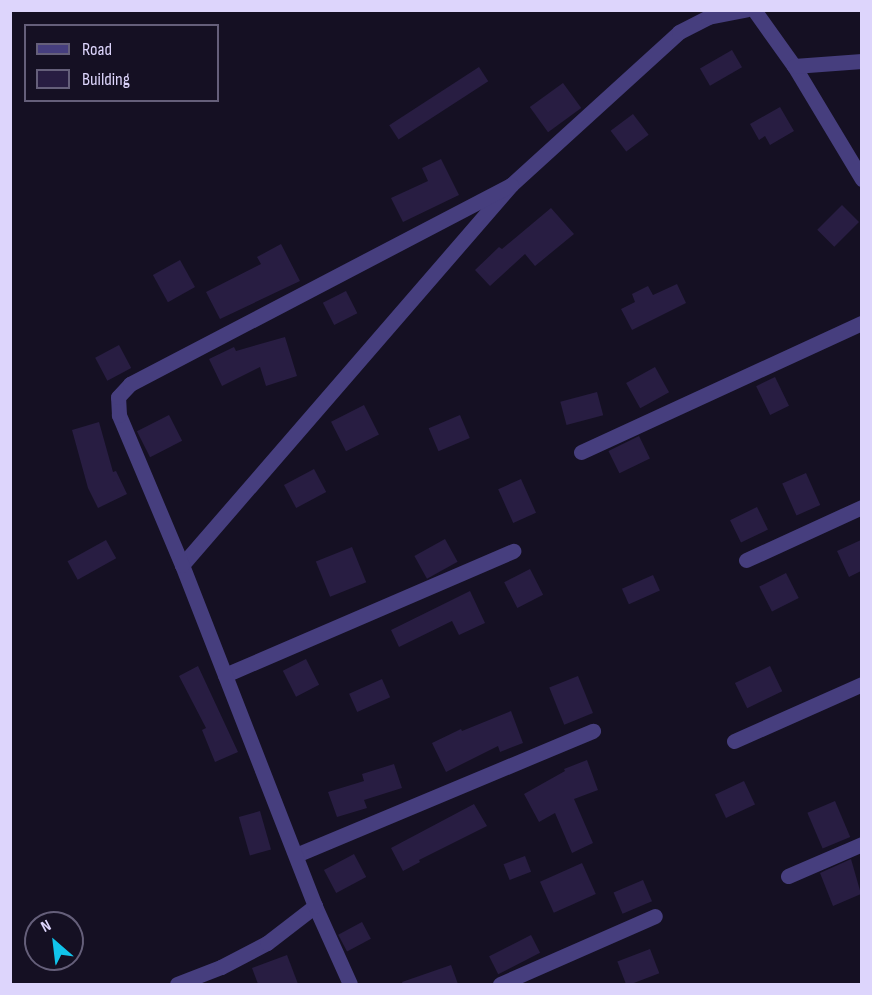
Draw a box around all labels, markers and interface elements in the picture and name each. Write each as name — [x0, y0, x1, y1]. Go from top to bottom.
legend — [24, 24, 219, 102]
text: Road — [82, 39, 112, 60]
text: Building — [82, 69, 130, 90]
north arrow — [24, 911, 84, 971]
text: N — [38, 916, 54, 937]

